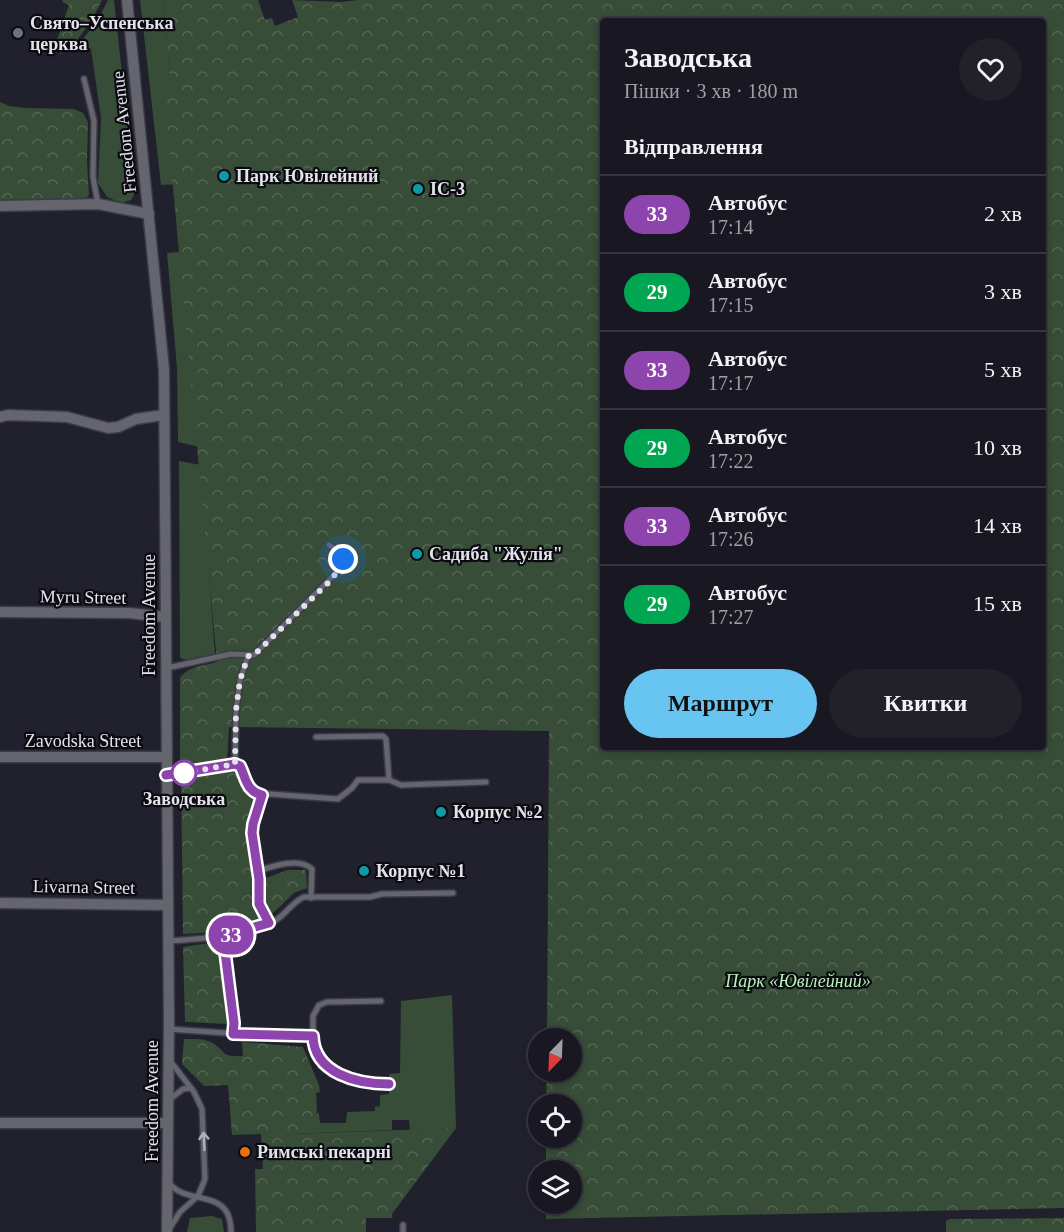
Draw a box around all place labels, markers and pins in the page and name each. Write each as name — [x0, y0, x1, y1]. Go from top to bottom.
place label: Свято–Успенська церква — [30, 13, 173, 54]
marker: Свято–Успенська церква — [11, 26, 25, 40]
place label: Парк Ювілейний — [236, 166, 378, 186]
marker: Парк Ювілейний — [217, 169, 231, 183]
place label: ІС-3 — [430, 179, 465, 199]
marker: ІС-3 — [411, 182, 425, 196]
place label: Садиба "Жулія" — [429, 544, 563, 564]
marker: Садиба "Жулія" — [410, 547, 424, 561]
marker: Заводська — [171, 760, 197, 786]
place label: Заводська — [143, 789, 225, 809]
place label: Корпус №2 — [453, 802, 543, 822]
marker: Корпус №2 — [434, 805, 448, 819]
place label: Корпус №1 — [376, 861, 466, 881]
marker: Корпус №1 — [357, 864, 371, 878]
place label: Римські пекарні — [257, 1142, 391, 1162]
marker: Римські пекарні — [238, 1145, 252, 1159]

